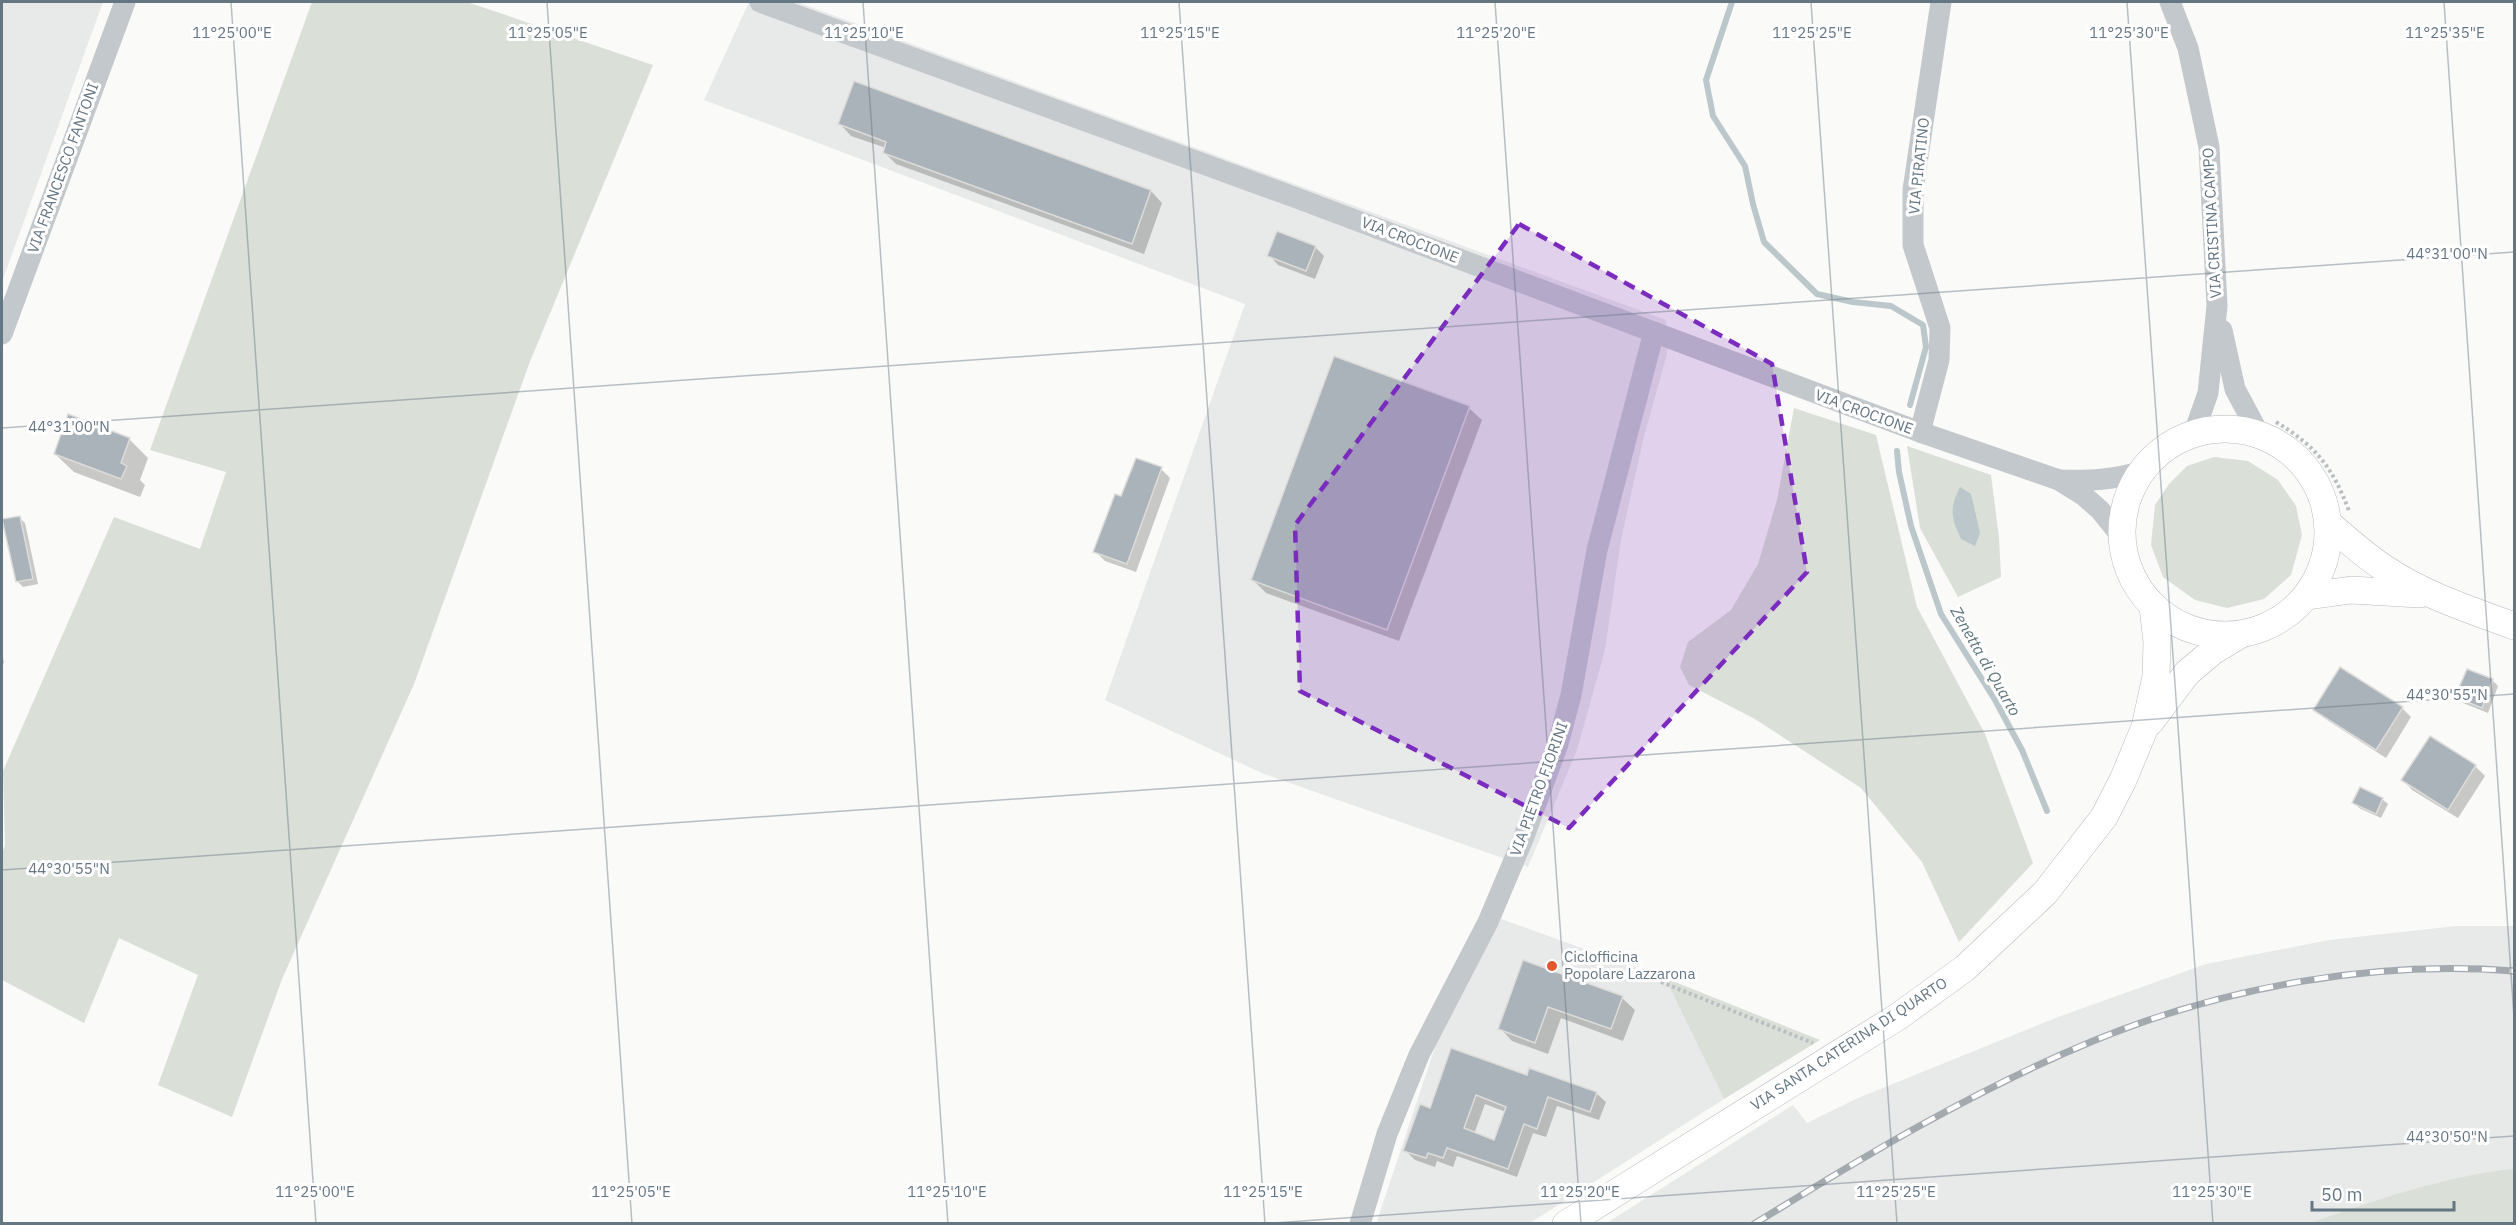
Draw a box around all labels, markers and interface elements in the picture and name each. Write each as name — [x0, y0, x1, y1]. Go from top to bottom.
text: 11°25'00"E — [192, 23, 272, 42]
text: 11°25'05"E — [508, 23, 588, 42]
text: 11°25'10"E — [824, 23, 904, 42]
text: 11°25'15"E — [1140, 23, 1220, 42]
text: 11°25'20"E — [1456, 23, 1536, 42]
text: 11°25'25"E — [1772, 23, 1852, 42]
text: 11°25'30"E — [2089, 23, 2169, 42]
text: 11°25'35"E — [2405, 23, 2485, 42]
street label: VIA FRANCESCO FANTONI — [23, 80, 102, 256]
street label: VIA PIRATINO — [1904, 117, 1933, 215]
street label: VIA CRISTINA CAMPO — [2198, 147, 2225, 299]
street label: VIA CROCIONE — [1359, 212, 1462, 267]
text: 44°31'00"N — [2406, 244, 2488, 263]
street label: VIA CROCIONE — [1813, 385, 1916, 438]
text: 44°31'00"N — [28, 417, 110, 436]
water label: Zenetta di Quarto — [1946, 602, 2026, 720]
text: 44°30'55"N — [2406, 685, 2488, 704]
street label: VIA PIETRO FIORINI — [1505, 719, 1572, 859]
text: 44°30'55"N — [28, 859, 110, 878]
place label: Ciclofficina Popolare Lazzarona — [1564, 947, 1695, 983]
marker: Ciclofficina Popolare Lazzarona — [1545, 959, 1559, 973]
street label: VIA SANTA CATERINA DI QUARTO — [1747, 973, 1951, 1114]
text: 44°30'50"N — [2406, 1127, 2488, 1146]
scale bar — [2312, 1174, 2454, 1212]
text: 11°25'00"E — [275, 1182, 355, 1201]
text: 11°25'05"E — [591, 1182, 671, 1201]
text: 11°25'10"E — [907, 1182, 987, 1201]
text: 11°25'15"E — [1223, 1182, 1303, 1201]
text: 11°25'20"E — [1540, 1182, 1620, 1201]
text: 11°25'25"E — [1856, 1182, 1936, 1201]
text: 11°25'30"E — [2172, 1182, 2252, 1201]
text: 50 m — [2321, 1183, 2363, 1206]

